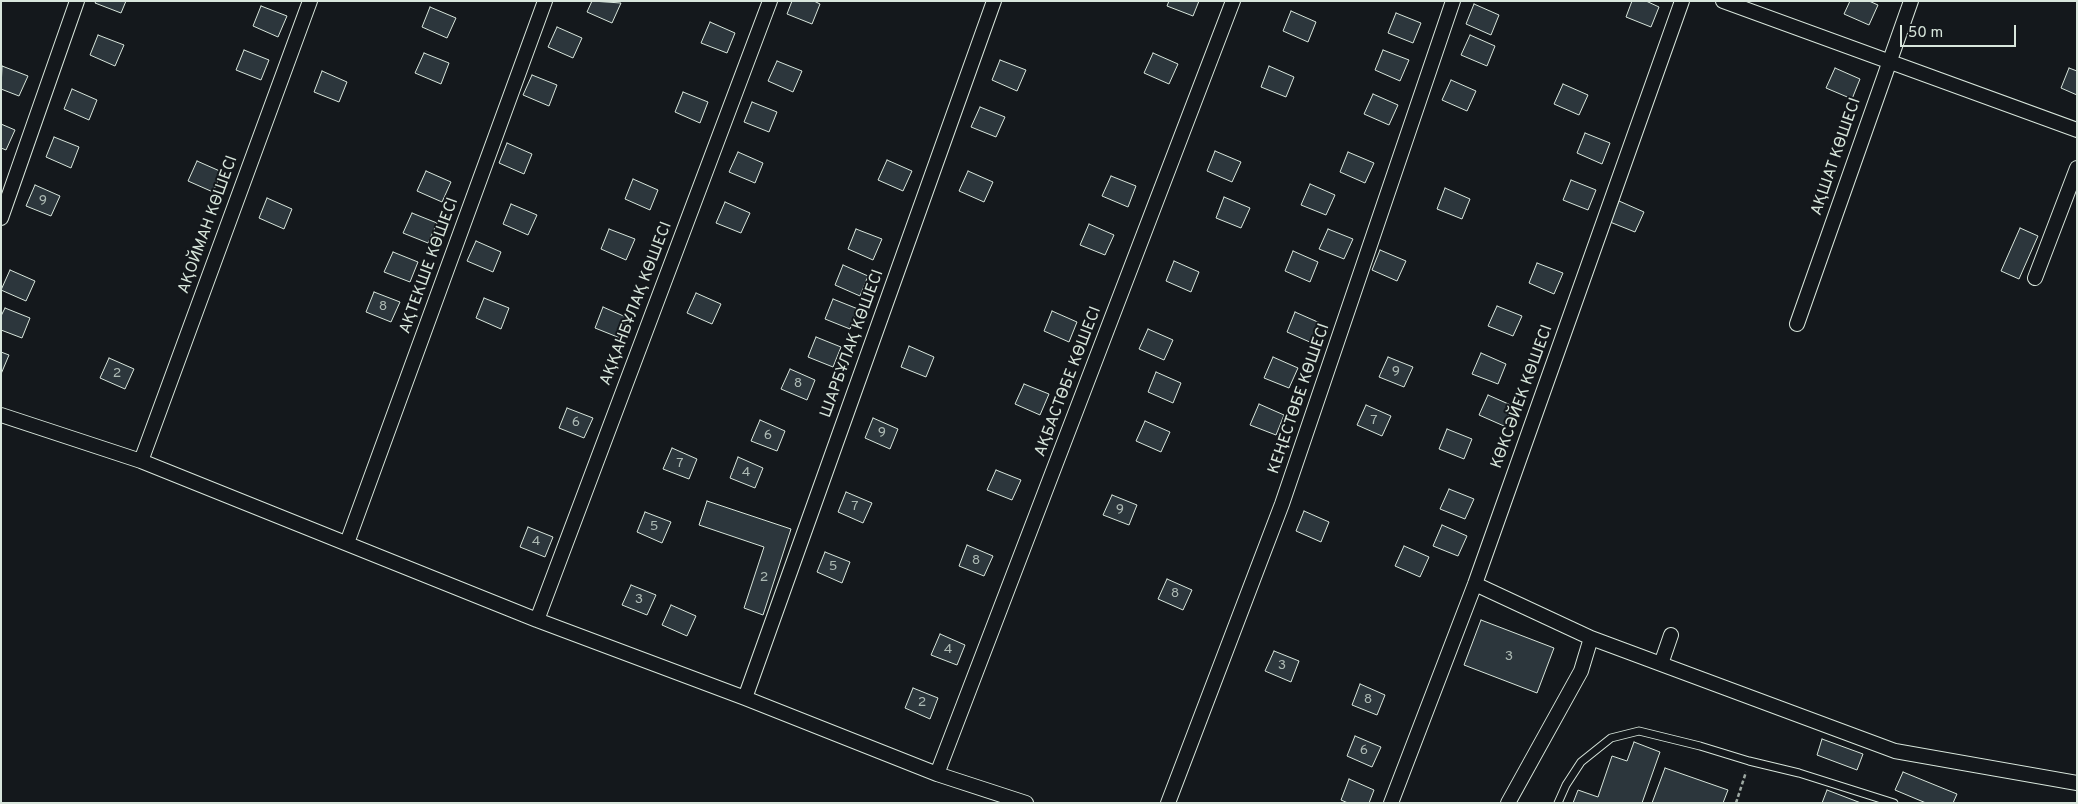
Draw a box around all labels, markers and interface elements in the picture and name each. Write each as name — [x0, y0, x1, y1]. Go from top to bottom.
scale bar — [1903, 15, 2019, 47]
text: 50 m — [1908, 24, 1943, 43]
street label: АҚШАТ КӨШЕСІ — [1808, 96, 1866, 218]
street label: АҚОЙМАН КӨШЕСІ — [175, 153, 243, 297]
house number: 9 — [39, 193, 47, 209]
street label: АҚТЕКШЕ КӨШЕСІ — [396, 195, 464, 337]
street label: АҚҚАНБҰЛАҚ КӨШЕСІ — [597, 220, 677, 388]
street label: ШАРБҰЛАҚ КӨШЕСІ — [817, 267, 889, 421]
house number: 8 — [379, 299, 387, 315]
street label: АҚБАСТӨБЕ КӨШЕСІ — [1032, 304, 1106, 460]
street label: КЕҢЕСТӨБЕ КӨШЕСІ — [1265, 321, 1335, 477]
street label: КӨКСӘЙЕК КӨШЕСІ — [1488, 323, 1558, 471]
house number: 9 — [1392, 364, 1400, 380]
house number: 2 — [113, 366, 121, 382]
house number: 8 — [794, 376, 802, 392]
house number: 7 — [1370, 413, 1378, 429]
house number: 6 — [572, 415, 580, 431]
house number: 9 — [878, 425, 886, 441]
house number: 6 — [764, 428, 772, 444]
house number: 7 — [676, 456, 684, 472]
house number: 4 — [742, 465, 750, 481]
house number: 7 — [851, 499, 859, 515]
house number: 9 — [1116, 502, 1124, 518]
house number: 5 — [650, 519, 658, 535]
house number: 4 — [532, 534, 540, 550]
house number: 8 — [972, 553, 980, 569]
house number: 5 — [829, 559, 837, 575]
house number: 2 — [760, 570, 768, 586]
house number: 8 — [1171, 586, 1179, 602]
house number: 3 — [635, 592, 643, 608]
house number: 4 — [944, 642, 952, 658]
house number: 3 — [1505, 649, 1513, 665]
house number: 3 — [1278, 658, 1286, 674]
house number: 8 — [1364, 692, 1372, 708]
house number: 2 — [918, 695, 926, 711]
house number: 6 — [1360, 743, 1368, 759]

